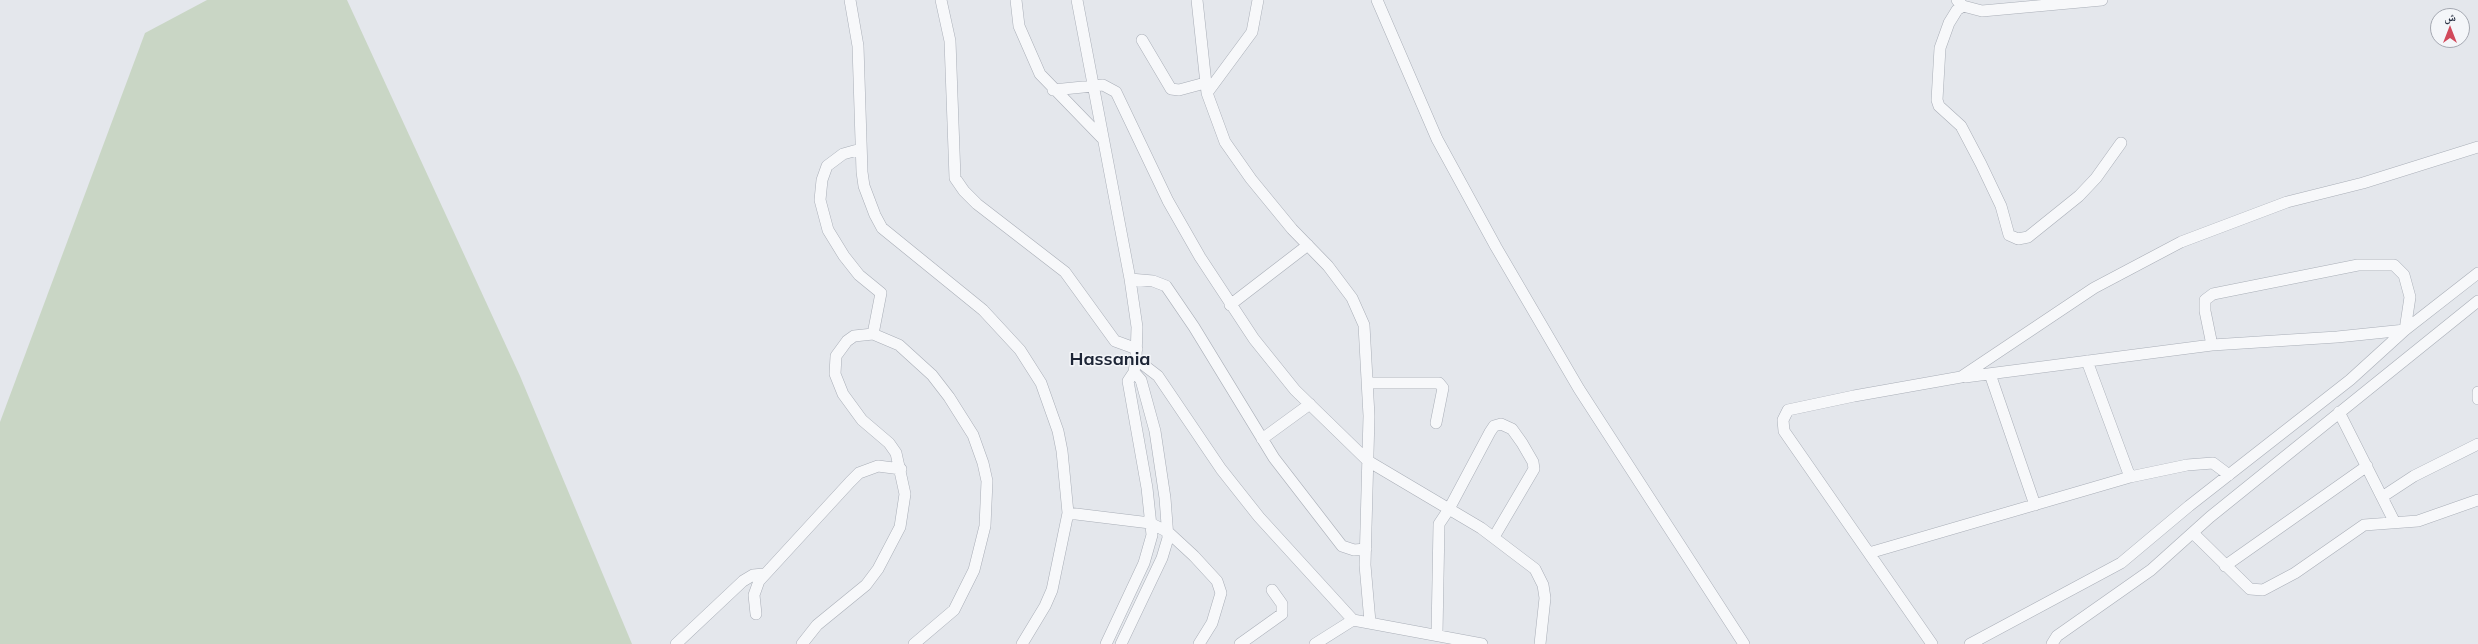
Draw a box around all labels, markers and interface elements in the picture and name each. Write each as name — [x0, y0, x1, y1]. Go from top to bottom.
north arrow — [2430, 8, 2470, 48]
text: ش — [2444, 10, 2456, 24]
district label: Hassania — [1070, 349, 1150, 371]

